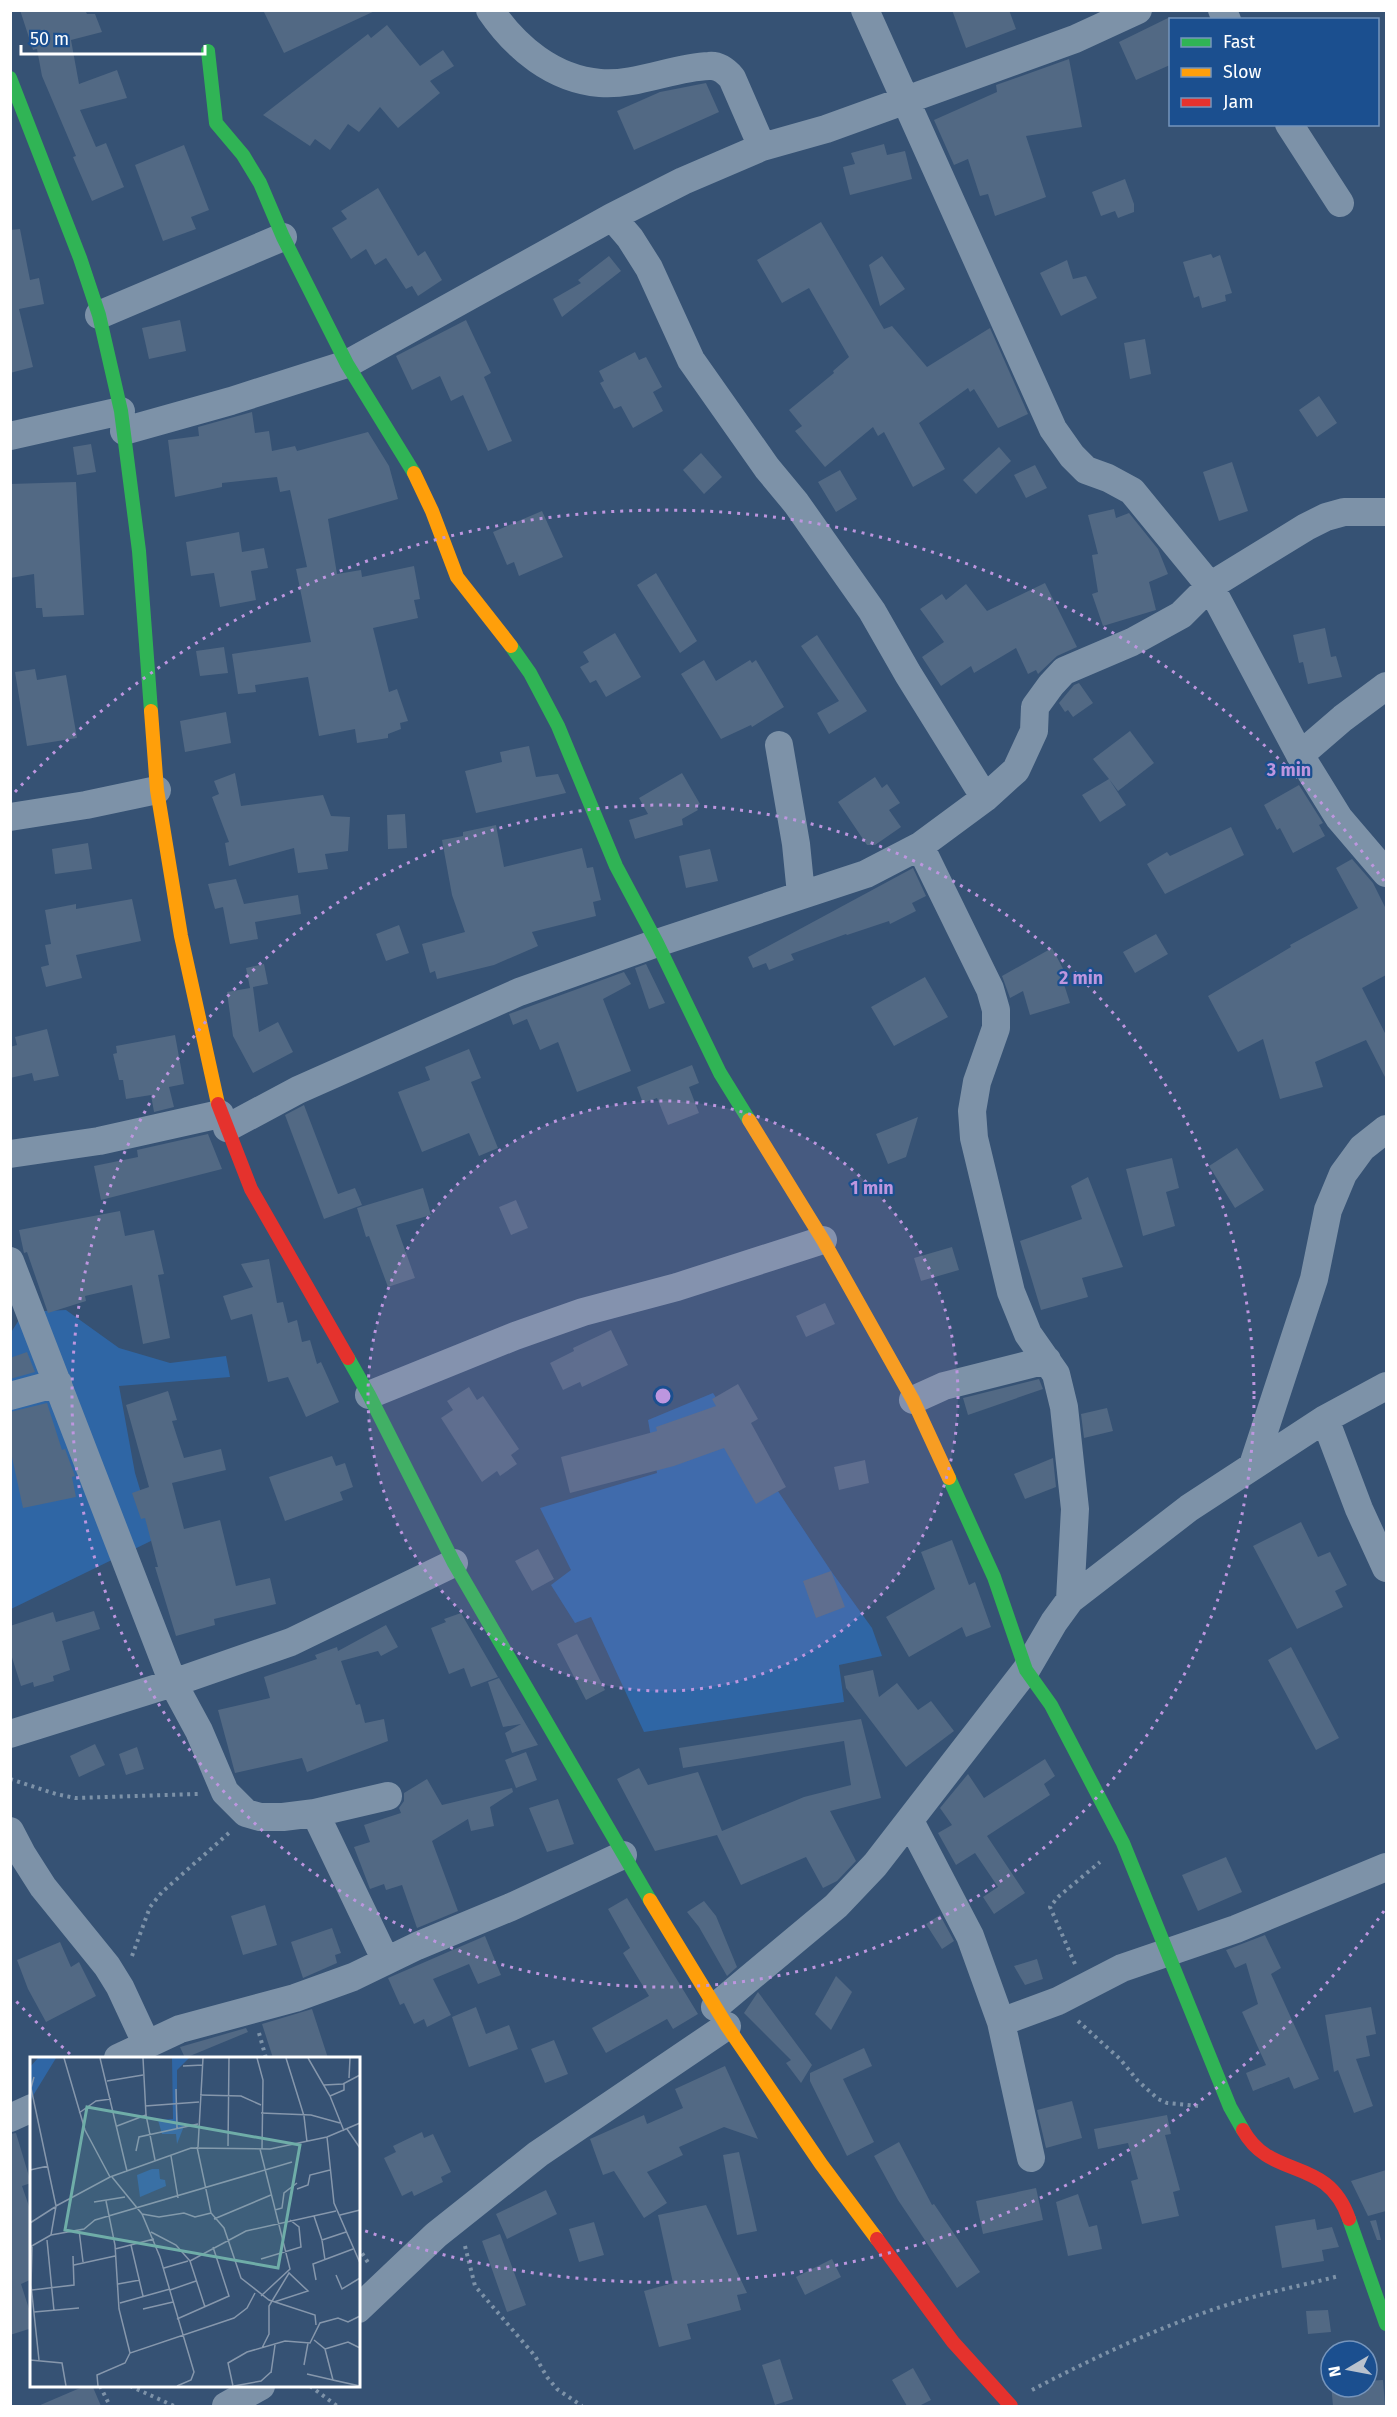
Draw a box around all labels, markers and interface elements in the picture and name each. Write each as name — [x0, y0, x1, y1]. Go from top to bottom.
scale bar — [21, 18, 206, 56]
legend — [1169, 18, 1379, 126]
text: 50 m — [30, 28, 69, 50]
text: Fast — [1223, 31, 1256, 53]
text: Slow — [1223, 61, 1262, 83]
text: Jam — [1223, 91, 1254, 113]
text: 3 min — [1266, 759, 1311, 781]
text: 2 min — [1059, 967, 1103, 989]
text: 1 min — [850, 1177, 894, 1199]
centre of rings — [653, 1386, 673, 1406]
inset map — [30, 2057, 360, 2387]
north arrow — [1319, 2339, 1379, 2399]
text: N — [1324, 2365, 1345, 2378]

